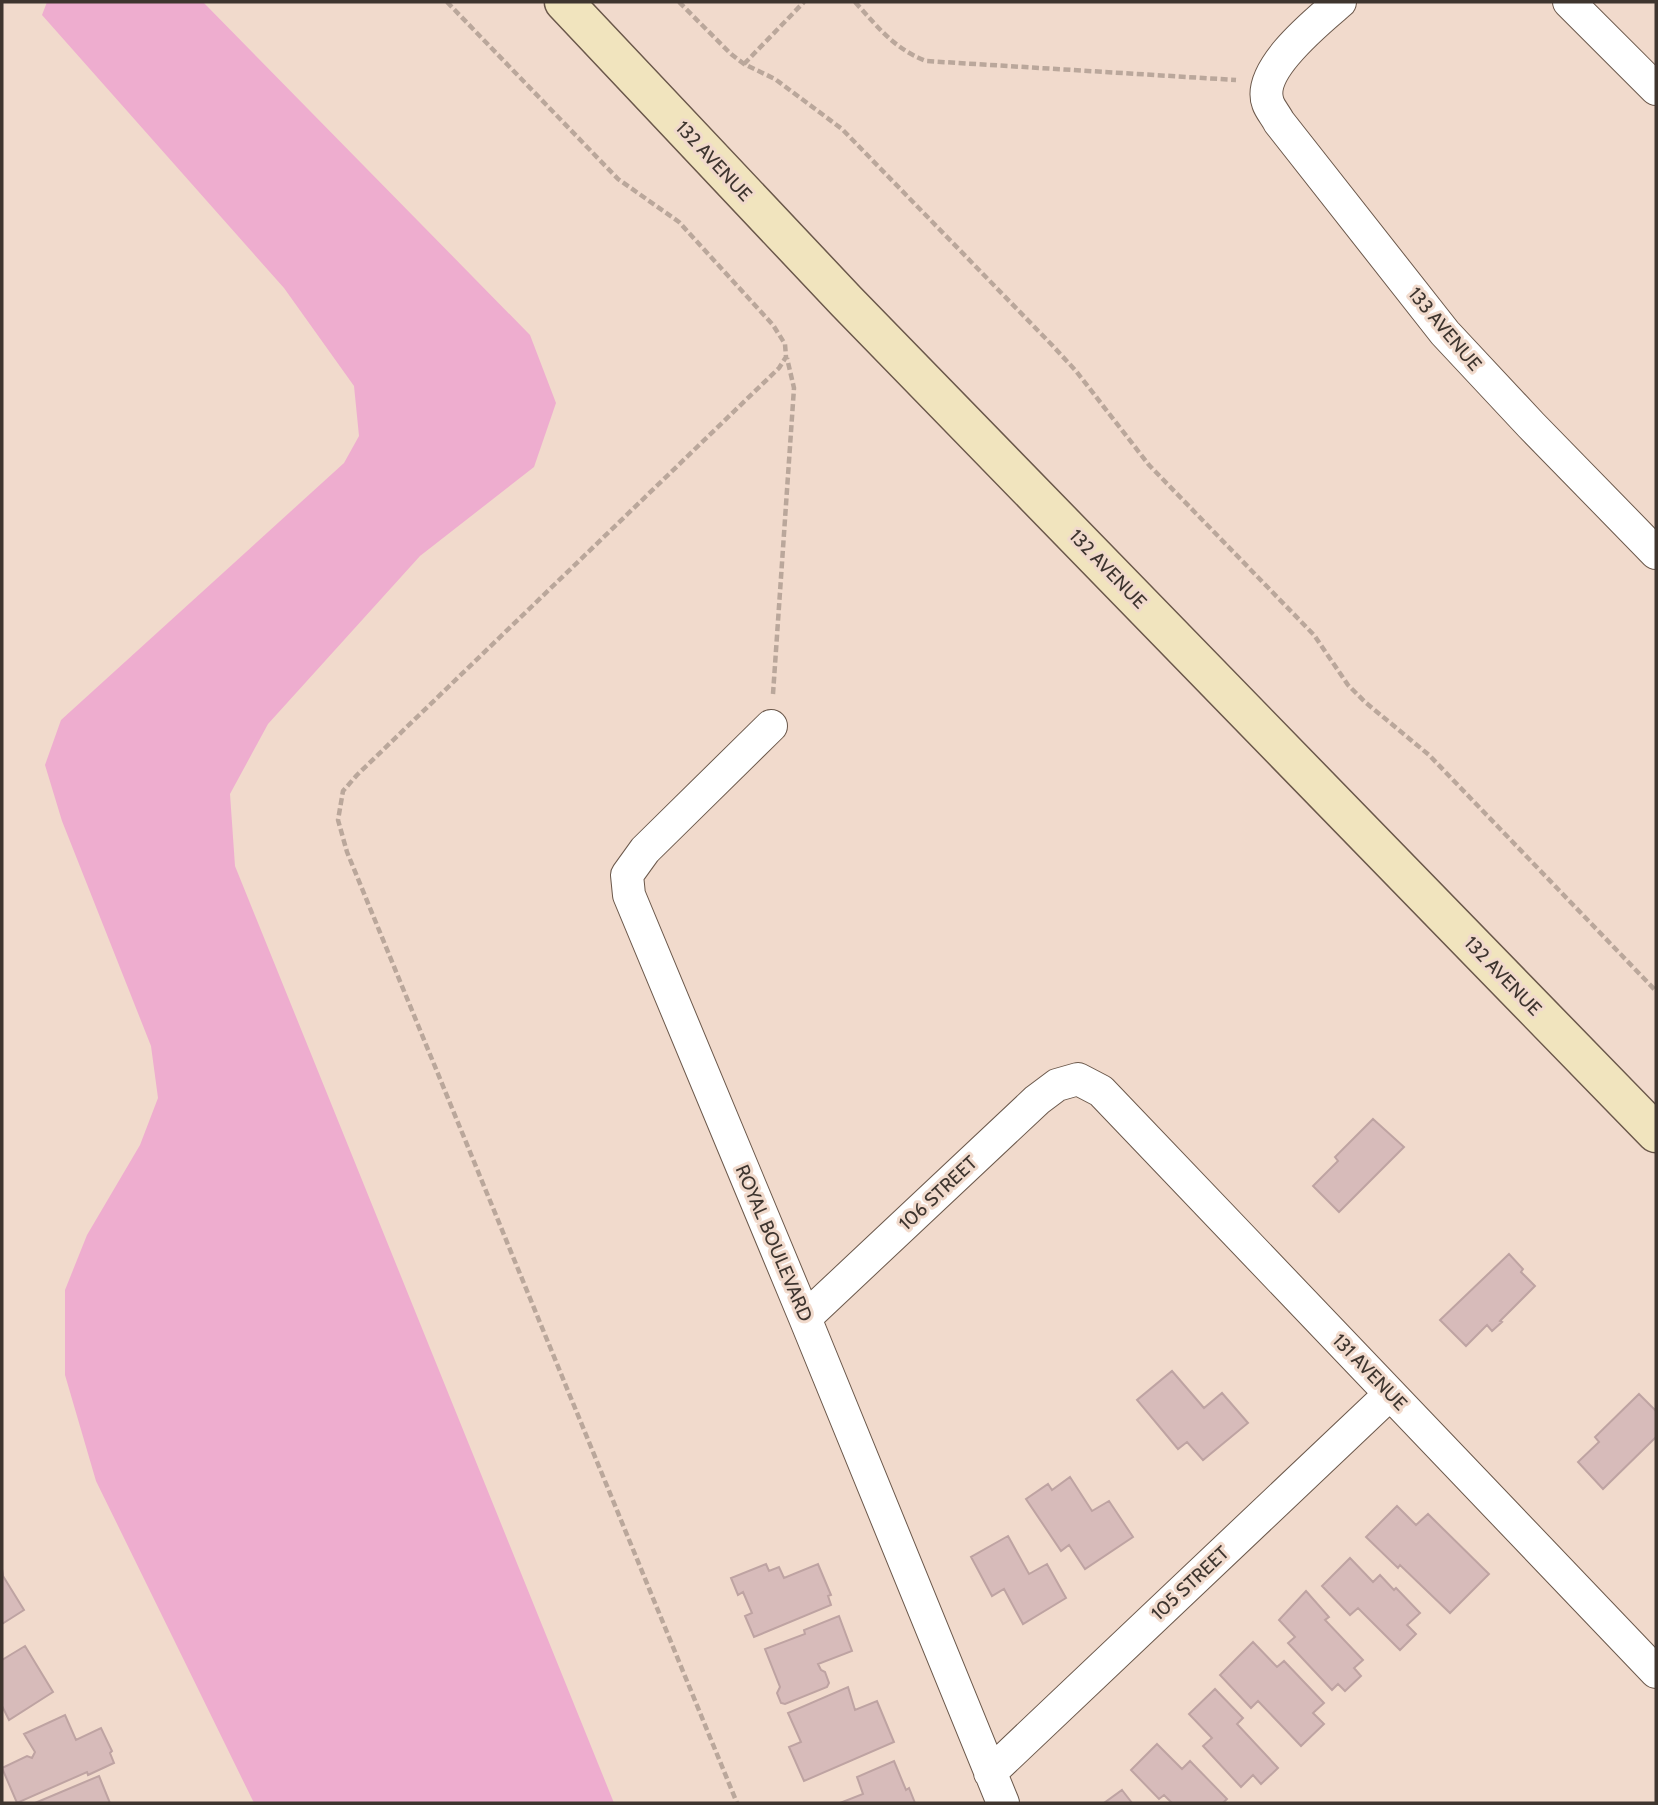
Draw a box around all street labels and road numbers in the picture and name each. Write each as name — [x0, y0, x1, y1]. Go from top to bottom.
street label: 132 AVENUE — [671, 116, 757, 206]
street label: 133 AVENUE — [1404, 283, 1486, 375]
street label: 132 AVENUE — [1065, 525, 1151, 613]
street label: 132 AVENUE — [1460, 932, 1546, 1020]
street label: 106 STREET — [894, 1151, 982, 1235]
street label: ROYAL BOULEVARD — [731, 1161, 817, 1325]
street label: 131 AVENUE — [1328, 1329, 1412, 1415]
street label: 105 STREET — [1146, 1541, 1234, 1625]

